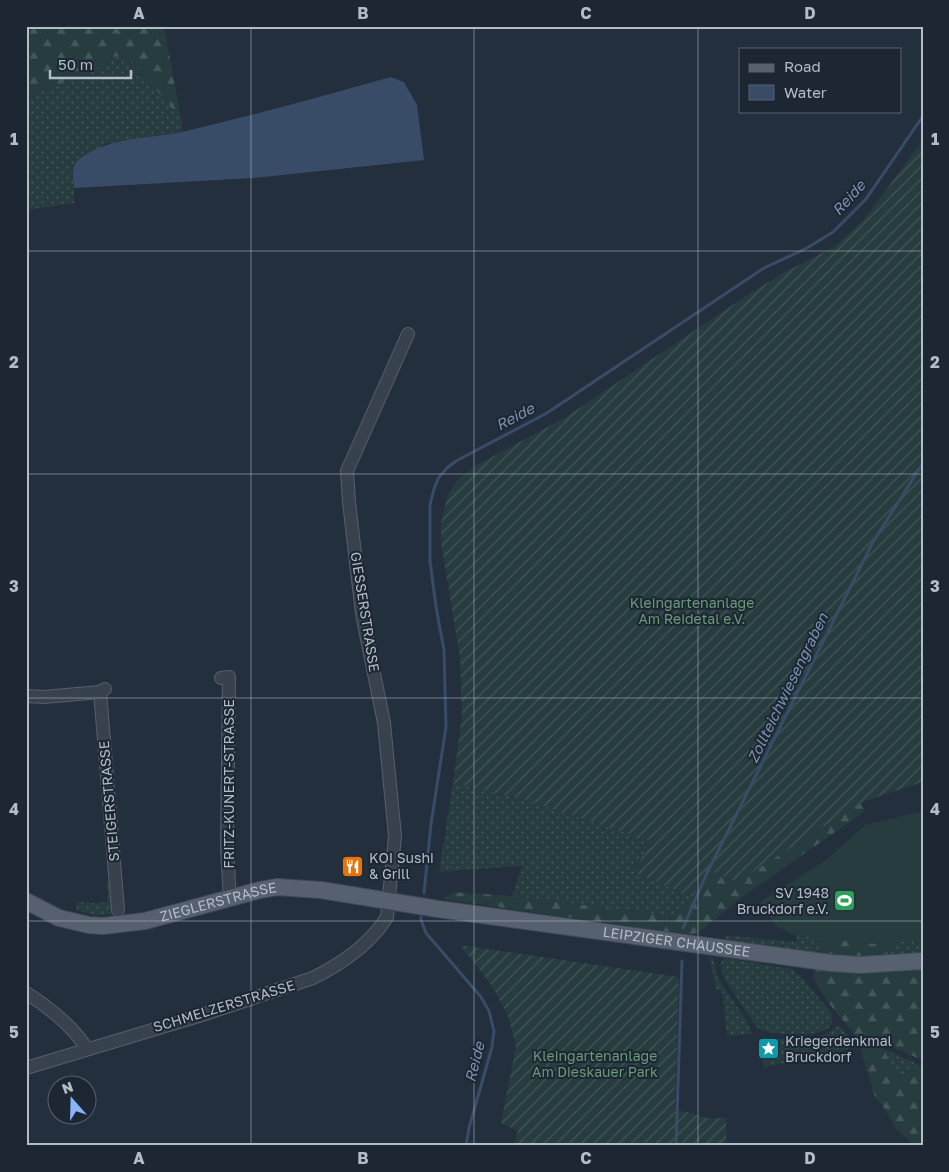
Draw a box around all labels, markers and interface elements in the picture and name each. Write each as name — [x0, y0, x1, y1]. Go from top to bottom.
text: A — [133, 3, 145, 23]
text: B — [357, 3, 369, 23]
text: C — [580, 3, 592, 23]
text: D — [804, 3, 816, 23]
scale bar — [50, 48, 131, 80]
legend — [739, 48, 902, 112]
text: 50 m — [58, 55, 93, 73]
text: Road — [784, 57, 821, 75]
text: Water — [784, 83, 827, 101]
text: 1 — [10, 129, 18, 149]
text: 1 — [931, 129, 939, 149]
water label: Reide — [828, 175, 869, 218]
text: 2 — [9, 352, 19, 372]
text: 2 — [930, 352, 940, 372]
water label: Reide — [492, 398, 538, 434]
street label: GIESSERSTRASSE — [348, 551, 383, 673]
text: 3 — [9, 576, 19, 596]
text: 3 — [930, 576, 940, 596]
park label: Kleingartenanlage Am Reidetal e.V. — [630, 594, 754, 627]
water label: Zollteichwiesengraben — [743, 609, 832, 766]
street label: FRITZ-KUNERT-STRASSE — [220, 699, 237, 869]
street label: STEIGERSTRASSE — [95, 740, 122, 862]
text: 4 — [9, 799, 19, 819]
text: 4 — [930, 799, 940, 819]
place label: KOI Sushi & Grill — [369, 849, 434, 882]
restaurant icon: KOI Sushi & Grill — [341, 854, 365, 878]
street label: ZIEGLERSTRASSE — [158, 878, 278, 925]
place label: SV 1948 Bruckdorf e.V. — [737, 884, 829, 917]
sports icon: SV 1948 Bruckdorf e.V. — [833, 889, 857, 913]
street label: LEIPZIGER CHAUSSEE — [602, 923, 751, 960]
street label: SCHMELZERSTRASSE — [151, 976, 297, 1035]
text: 5 — [9, 1022, 19, 1042]
text: 5 — [930, 1022, 940, 1042]
place label: Kriegerdenkmal Bruckdorf — [785, 1032, 892, 1065]
place icon: Kriegerdenkmal Bruckdorf — [757, 1037, 781, 1061]
water label: Reide — [460, 1039, 488, 1084]
park label: Kleingartenanlage Am Dieskauer Park — [532, 1047, 658, 1080]
north arrow — [48, 1074, 98, 1124]
text: N — [59, 1078, 75, 1097]
text: A — [133, 1148, 145, 1168]
text: B — [357, 1148, 369, 1168]
text: C — [580, 1148, 592, 1168]
text: D — [804, 1148, 816, 1168]

